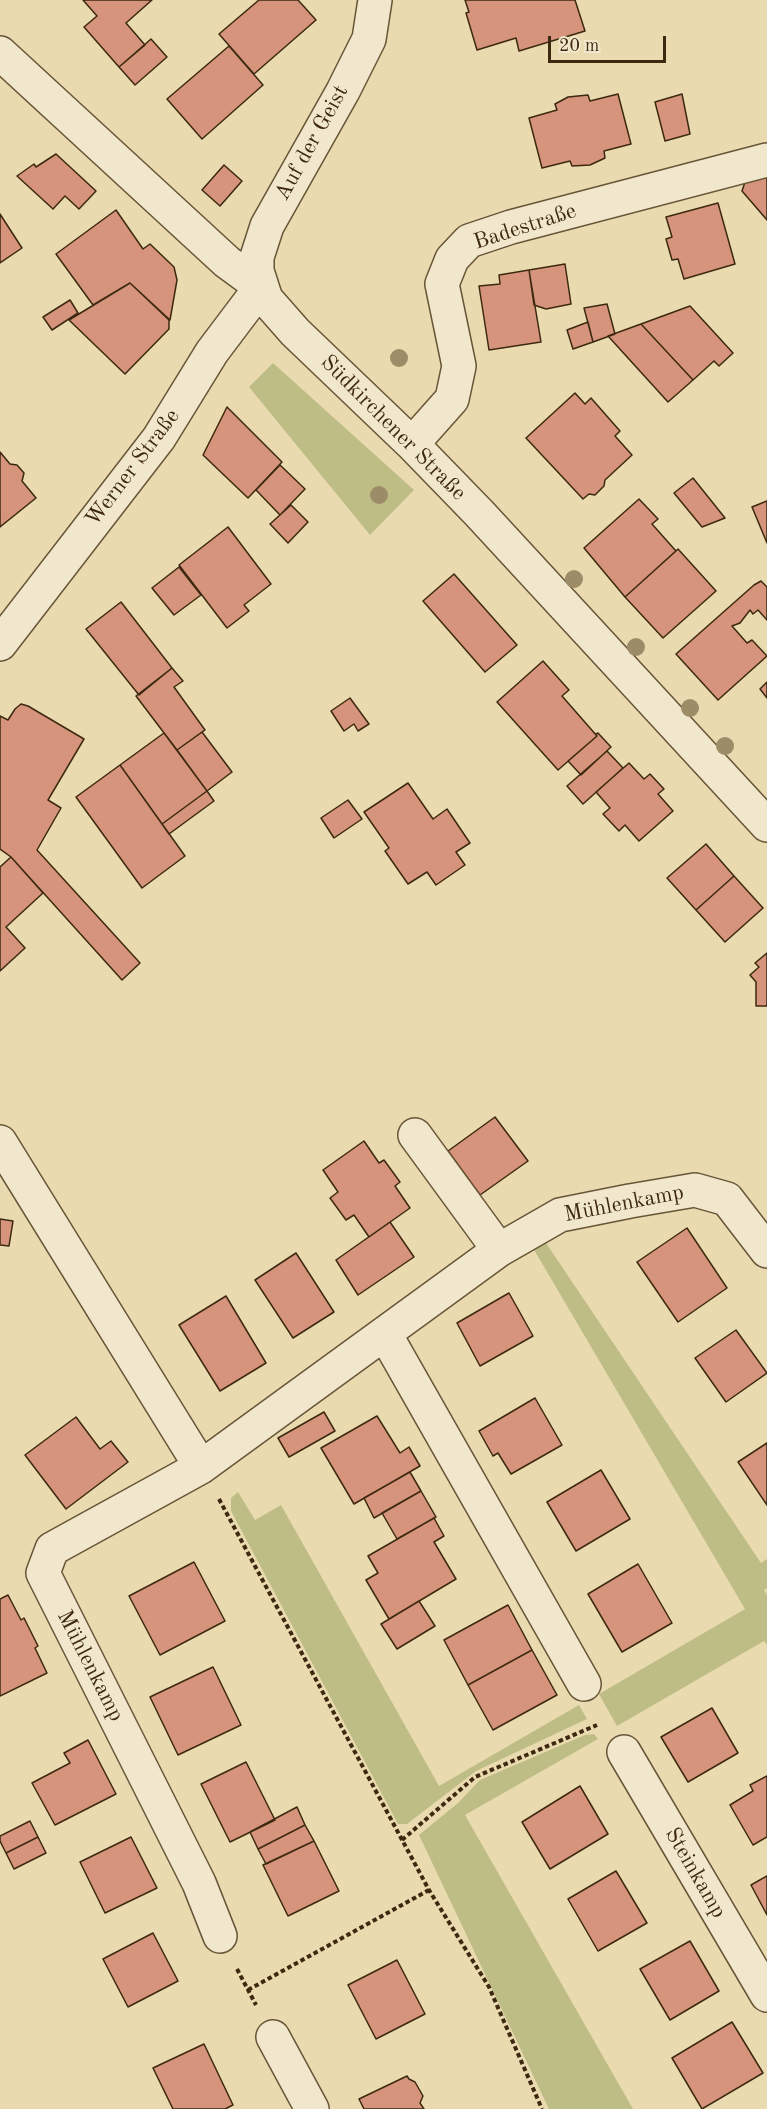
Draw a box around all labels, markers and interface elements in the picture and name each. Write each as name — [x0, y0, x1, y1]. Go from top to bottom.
scale bar — [551, 24, 670, 62]
text: 20 m — [559, 37, 599, 55]
street label: Auf der Geist — [269, 81, 355, 205]
street label: Badestraße — [470, 198, 580, 256]
street label: Südkirchener Straße — [315, 350, 471, 506]
street label: Werner Straße — [80, 404, 186, 532]
street label: Mühlenkamp — [562, 1179, 686, 1229]
street label: Mühlenkamp — [51, 1606, 129, 1726]
street label: Steinkamp — [658, 1823, 732, 1923]

